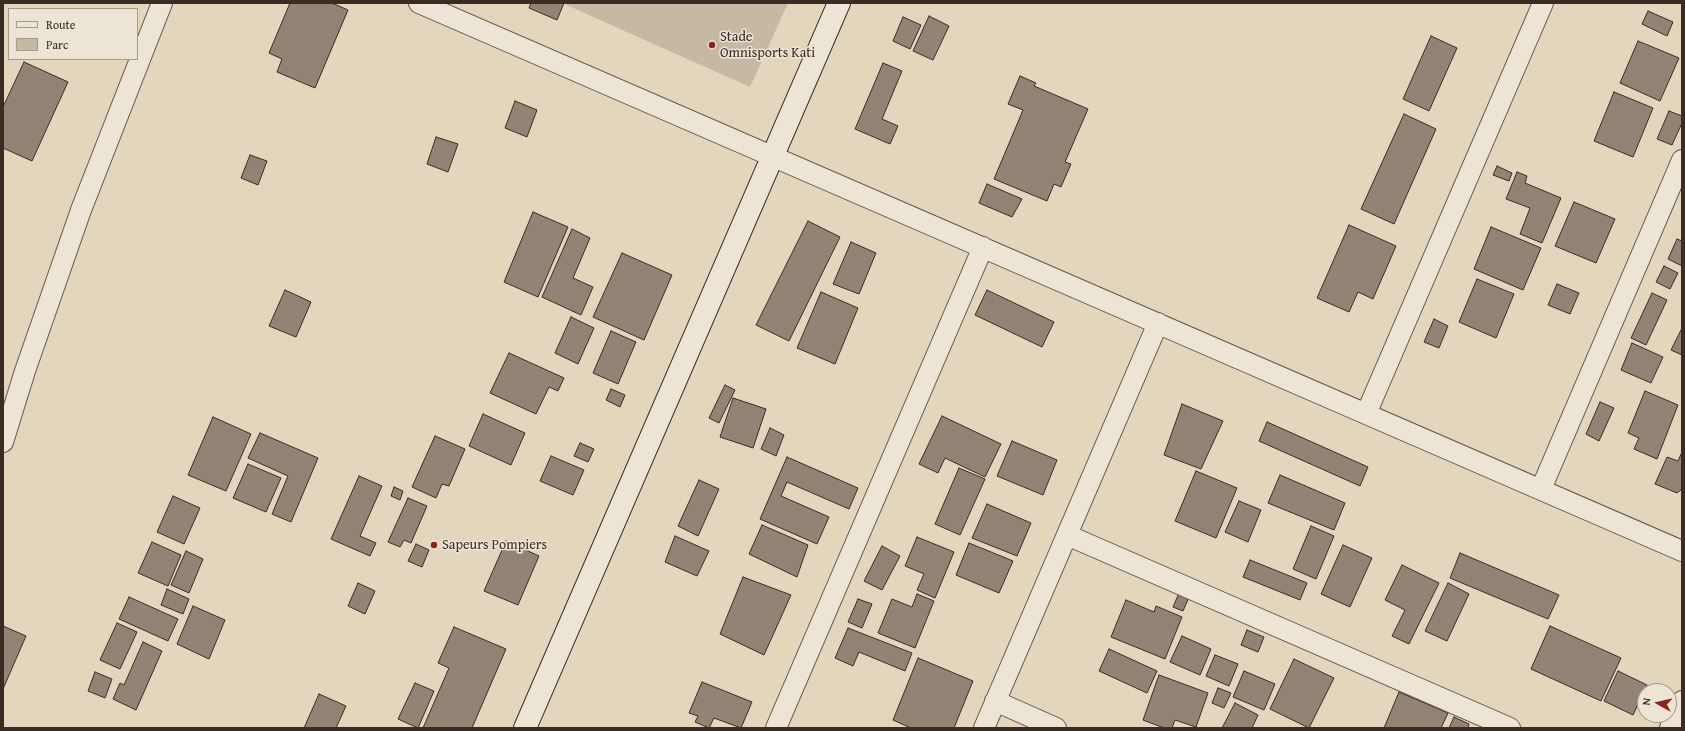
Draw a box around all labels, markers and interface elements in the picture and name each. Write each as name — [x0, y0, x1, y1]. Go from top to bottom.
legend — [8, 8, 138, 60]
text: Route — [46, 16, 75, 33]
place label: Stade Omnisports Kati — [720, 29, 815, 62]
text: Parc — [46, 36, 68, 53]
marker: Stade Omnisports Kati — [707, 40, 717, 50]
place label: Sapeurs Pompiers — [442, 537, 547, 553]
marker: Sapeurs Pompiers — [429, 540, 439, 550]
north arrow — [1637, 683, 1677, 723]
text: N — [1638, 697, 1655, 706]

